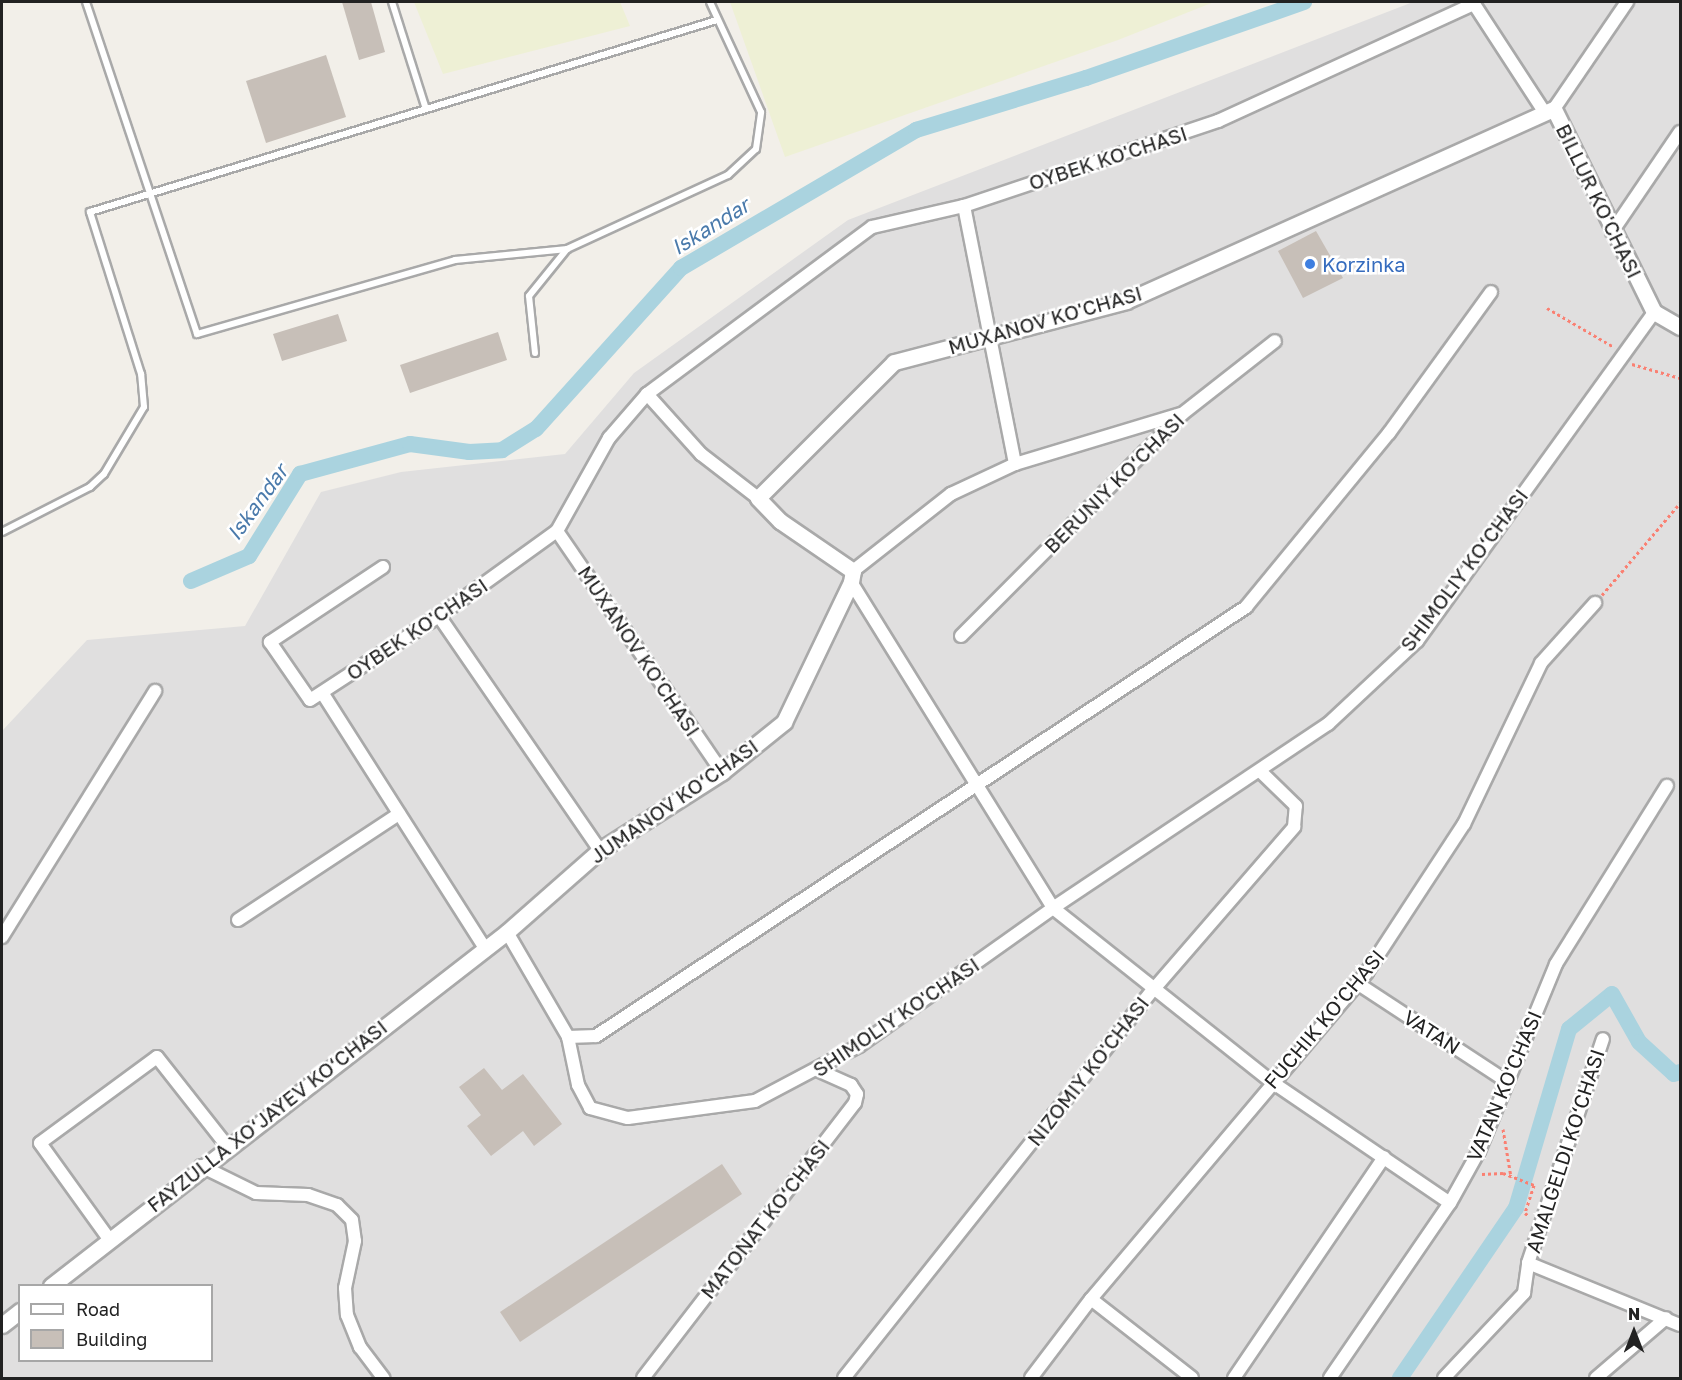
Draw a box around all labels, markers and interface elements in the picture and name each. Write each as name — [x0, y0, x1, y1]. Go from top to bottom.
street label: BILLUR KO'CHASI — [1551, 120, 1647, 282]
street label: OYBEK KO'CHASI — [1026, 121, 1190, 195]
water label: Iskandar — [666, 192, 754, 260]
place label: Korzinka — [1322, 252, 1406, 276]
marker: Korzinka — [1303, 257, 1317, 271]
street label: MUXANOV KO'CHASI — [945, 281, 1145, 359]
street label: BERUNIY KO‘CHASI — [1039, 408, 1189, 558]
water label: Iskandar — [221, 459, 293, 545]
street label: SHIMOLIY KO‘CHASI — [1395, 484, 1533, 656]
street label: MUXANOV KO'CHASI — [573, 561, 705, 741]
street label: OYBEK KO'CHASI — [342, 573, 492, 685]
street label: JUMANOV KO‘CHASI — [585, 734, 763, 868]
street label: FUCHIK KO'CHASI — [1259, 945, 1389, 1093]
street label: SHIMOLIY KO'CHASI — [808, 952, 984, 1082]
street label: NIZOMIY KO'CHASI — [1022, 991, 1154, 1151]
street label: VATAN — [1399, 1005, 1465, 1059]
street label: VATAN KO'CHASI — [1461, 1007, 1547, 1165]
street label: FAYZULLA XO‘JAYEV KO‘CHASI — [142, 1015, 392, 1217]
street label: AMALGELDI KO‘CHASI — [1521, 1046, 1609, 1256]
street label: MATONAT KO‘CHASI — [695, 1135, 835, 1303]
legend — [18, 1284, 213, 1362]
text: Road — [76, 1298, 120, 1320]
north arrow — [1604, 1302, 1664, 1362]
text: N — [1628, 1304, 1640, 1324]
text: Building — [76, 1328, 147, 1350]

